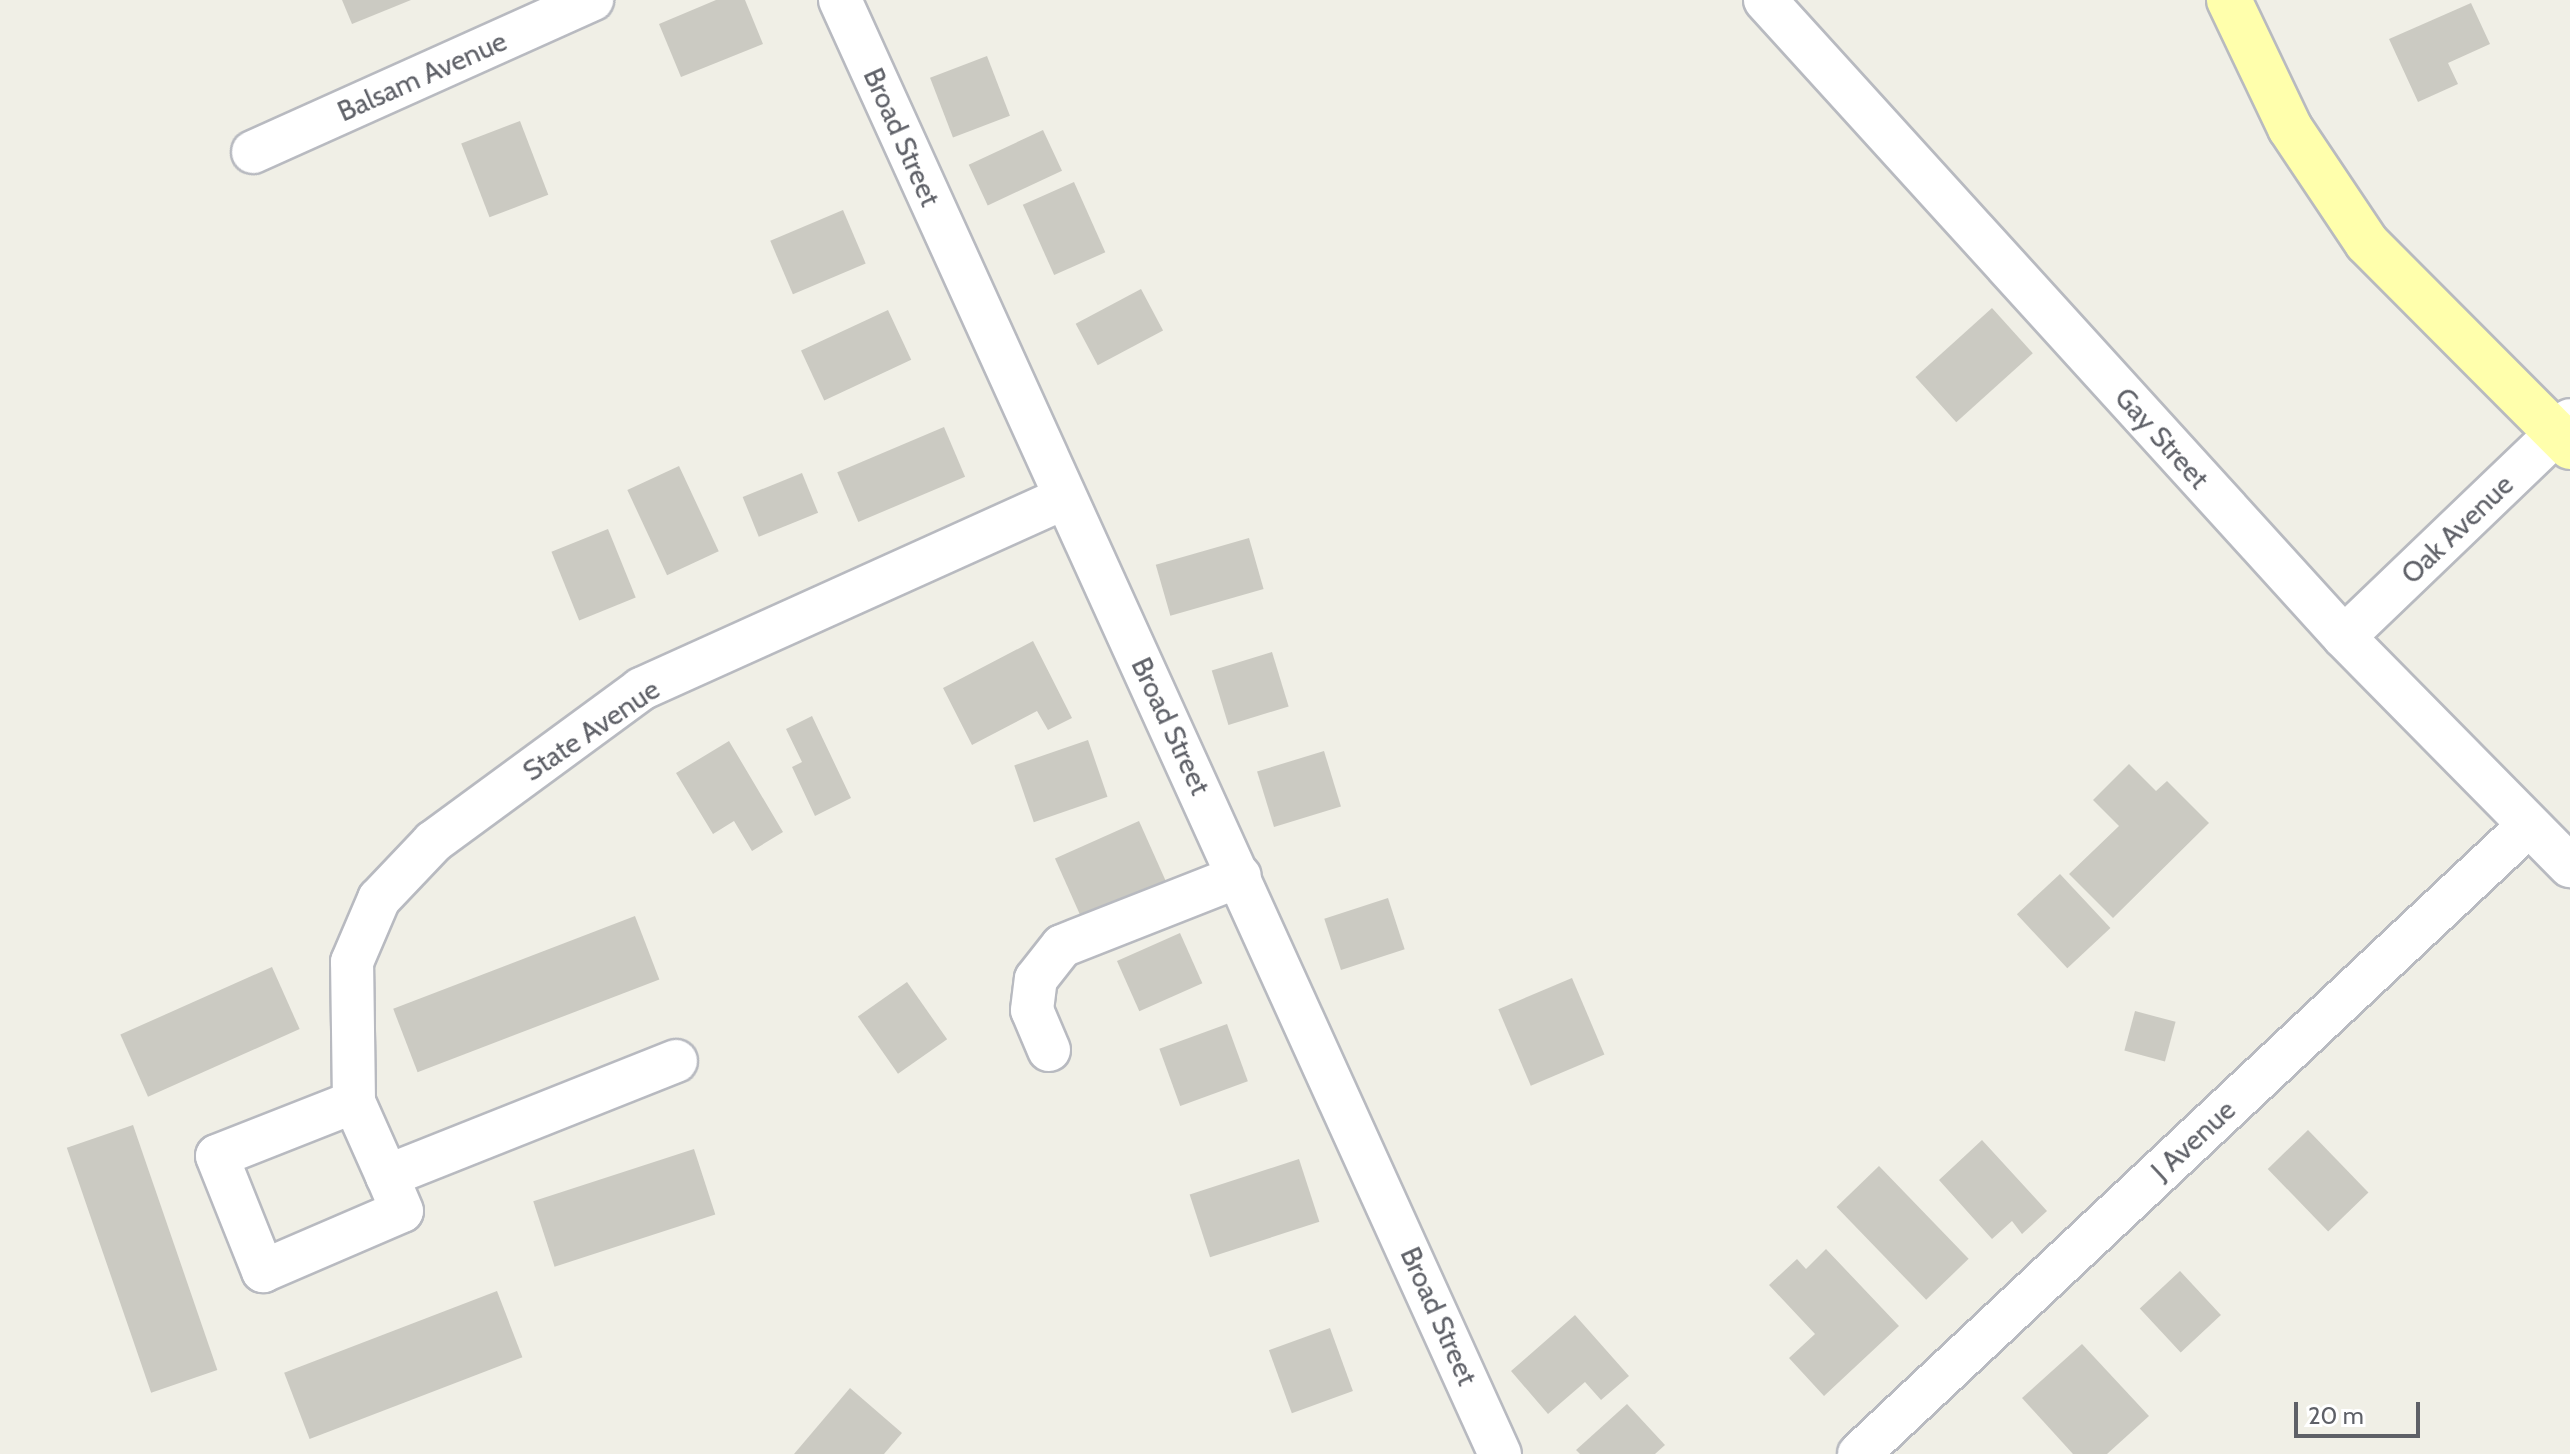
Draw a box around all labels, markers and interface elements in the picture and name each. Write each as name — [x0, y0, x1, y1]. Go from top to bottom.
street label: Balsam Avenue — [332, 24, 512, 128]
street label: Broad Street — [857, 63, 947, 211]
street label: Gay Street — [2108, 381, 2216, 495]
street label: Oak Avenue — [2394, 467, 2520, 591]
street label: Broad Street — [1125, 652, 1217, 800]
street label: State Avenue — [516, 672, 666, 788]
street label: J Avenue — [2144, 1093, 2242, 1187]
street label: Broad Street — [1394, 1242, 1484, 1390]
scale bar — [2298, 1386, 2424, 1436]
text: 20 m — [2308, 1401, 2364, 1430]

